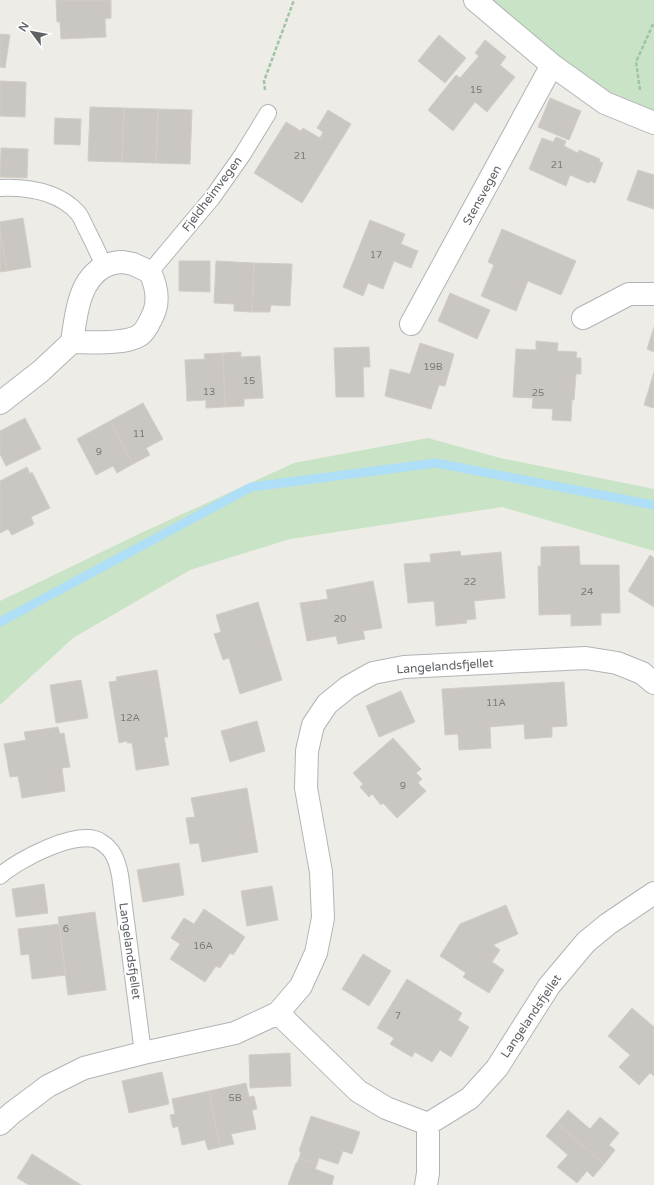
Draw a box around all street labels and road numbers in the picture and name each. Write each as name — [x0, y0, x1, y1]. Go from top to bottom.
street label: Fjeldheimvegen — [179, 154, 245, 234]
street label: Stensvegen — [460, 163, 504, 227]
street label: Langelandsfjellet — [396, 656, 495, 676]
street label: Langelandsfjellet — [116, 902, 144, 1001]
street label: Langelandsfjellet — [498, 971, 564, 1060]

